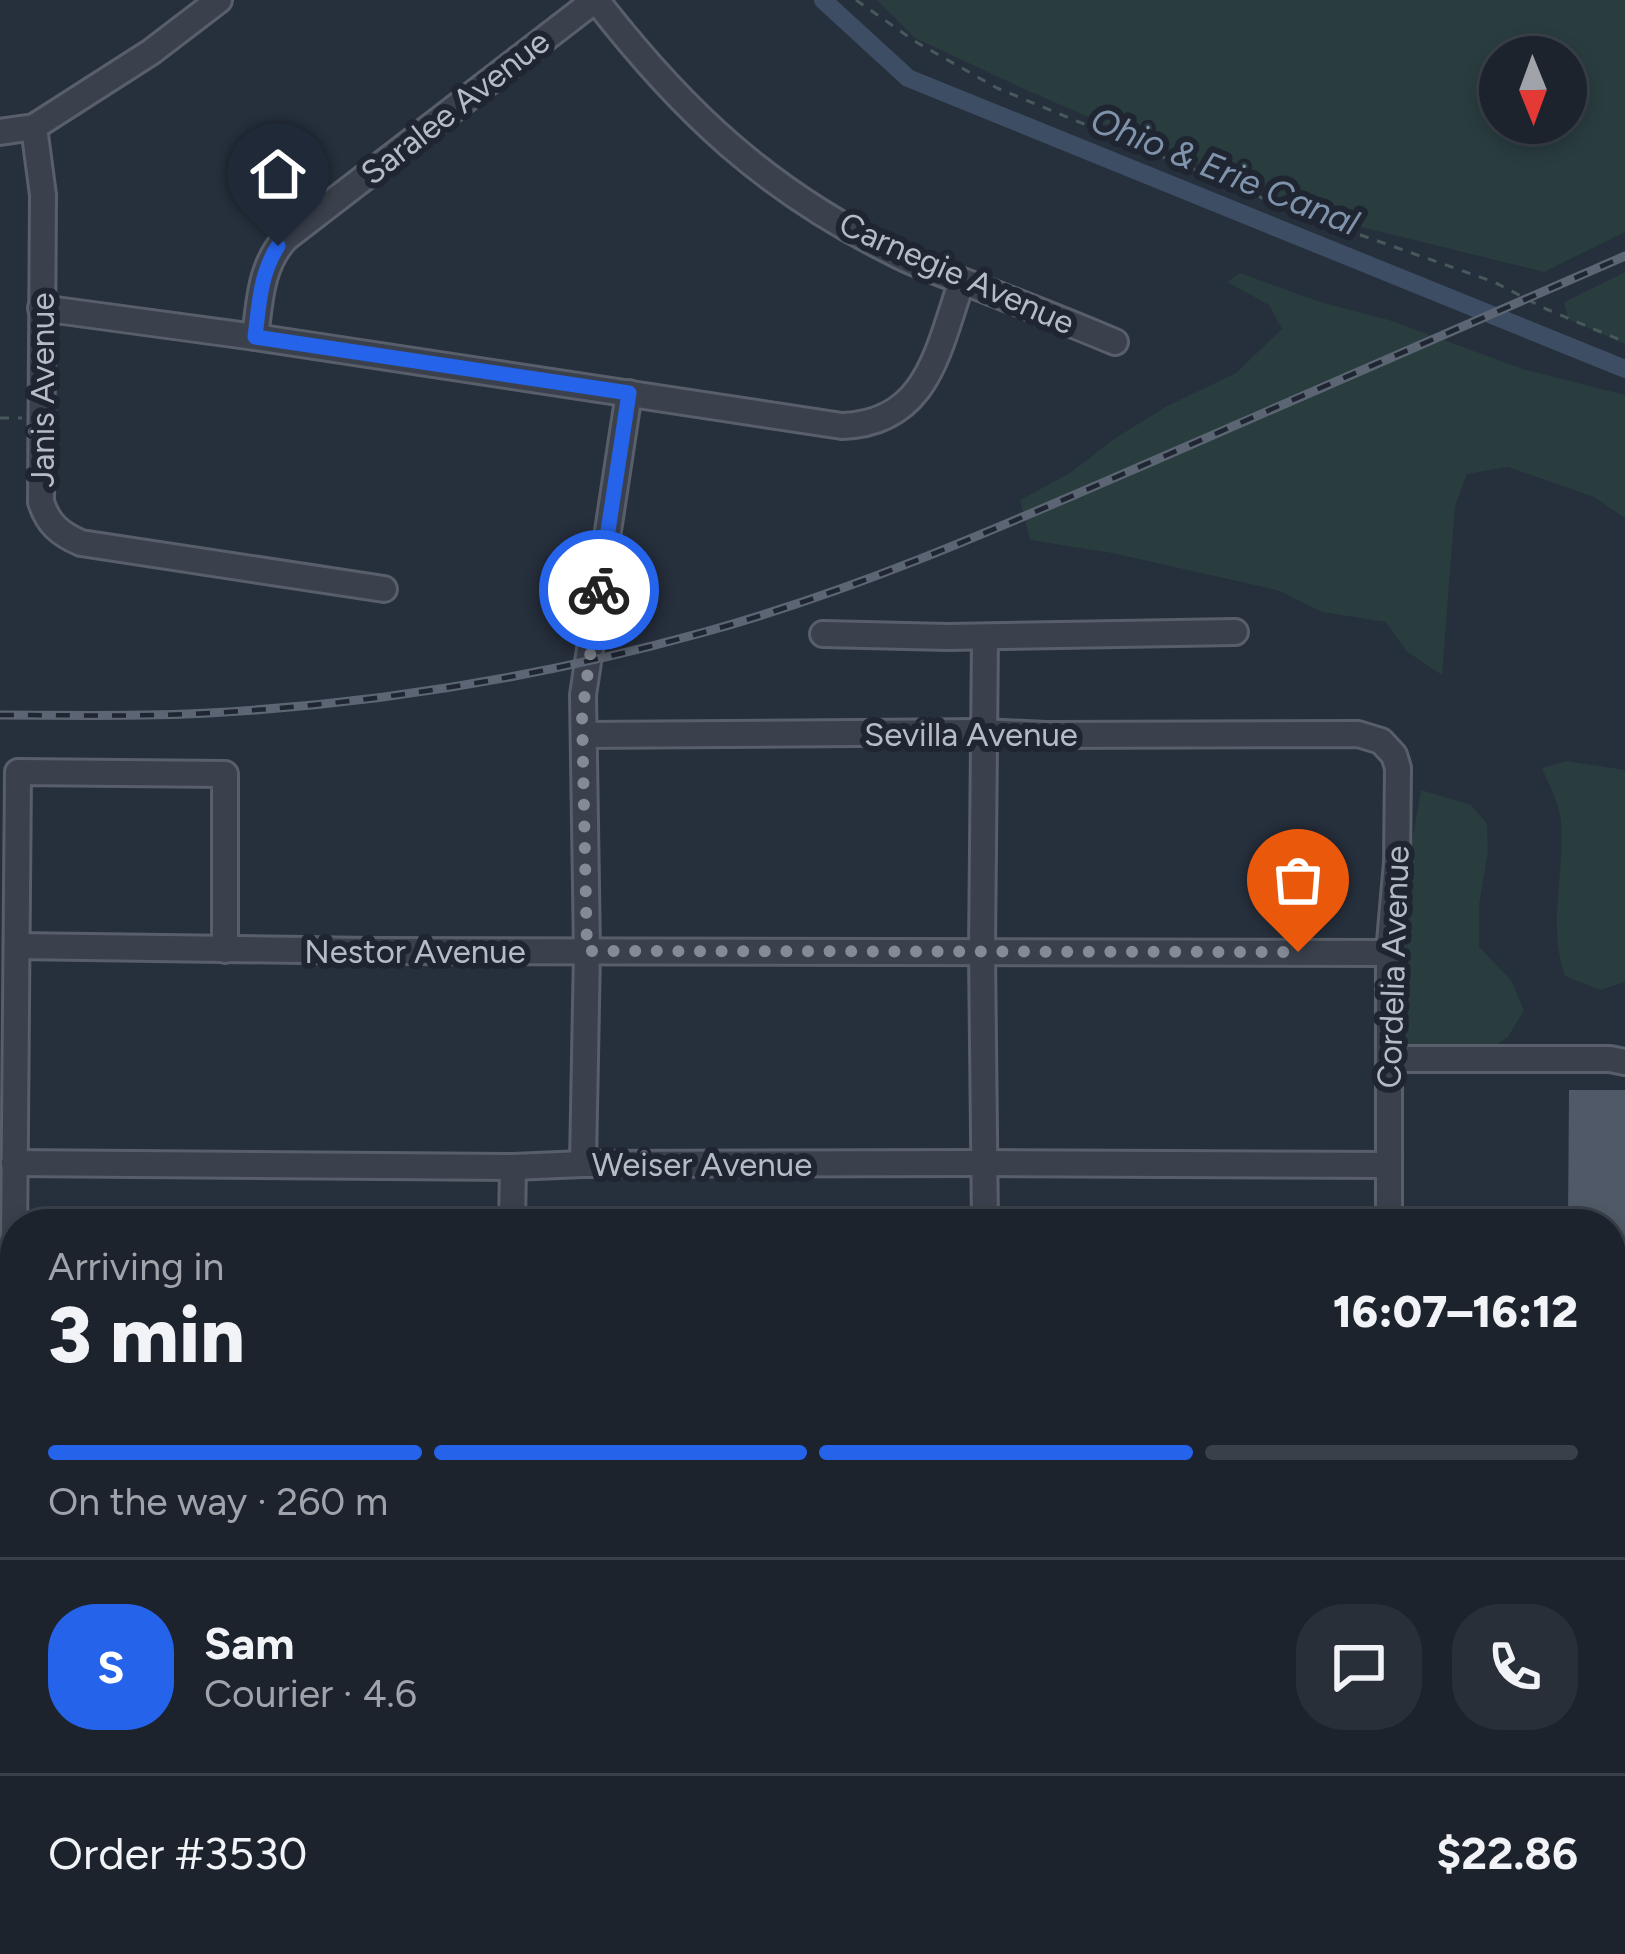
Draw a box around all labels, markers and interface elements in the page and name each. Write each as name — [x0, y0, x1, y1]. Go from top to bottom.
street label: Saralee Avenue — [353, 21, 557, 193]
north arrow — [1479, 36, 1587, 144]
map controls — [1479, 36, 1587, 144]
water label: Ohio & Erie Canal — [1085, 98, 1366, 245]
pin — [227, 123, 329, 246]
icon: home — [245, 141, 311, 207]
street label: Carnegie Avenue — [834, 204, 1080, 342]
street label: Janis Avenue — [23, 292, 62, 488]
courier — [539, 530, 659, 650]
icon: bike — [566, 557, 632, 623]
street label: Sevilla Avenue — [864, 715, 1078, 754]
pin — [1247, 829, 1349, 952]
street label: Cordelia Avenue — [1369, 845, 1417, 1089]
icon: bag — [1265, 847, 1331, 913]
street label: Nestor Avenue — [304, 932, 526, 971]
street label: Weiser Avenue — [592, 1145, 812, 1184]
text: Arriving in — [48, 1243, 224, 1290]
text: 16:07–16:12 — [1333, 1284, 1578, 1338]
text: 3 min — [48, 1288, 245, 1382]
text: On the way · 260 m — [48, 1478, 388, 1525]
button: chat — [1296, 1604, 1422, 1730]
button: phone — [1452, 1604, 1578, 1730]
text: Sam — [204, 1616, 295, 1670]
text: S — [97, 1640, 125, 1694]
text: Courier · 4.6 — [204, 1670, 417, 1717]
text: Order #3530 — [48, 1826, 307, 1880]
text: $22.86 — [1436, 1826, 1578, 1880]

